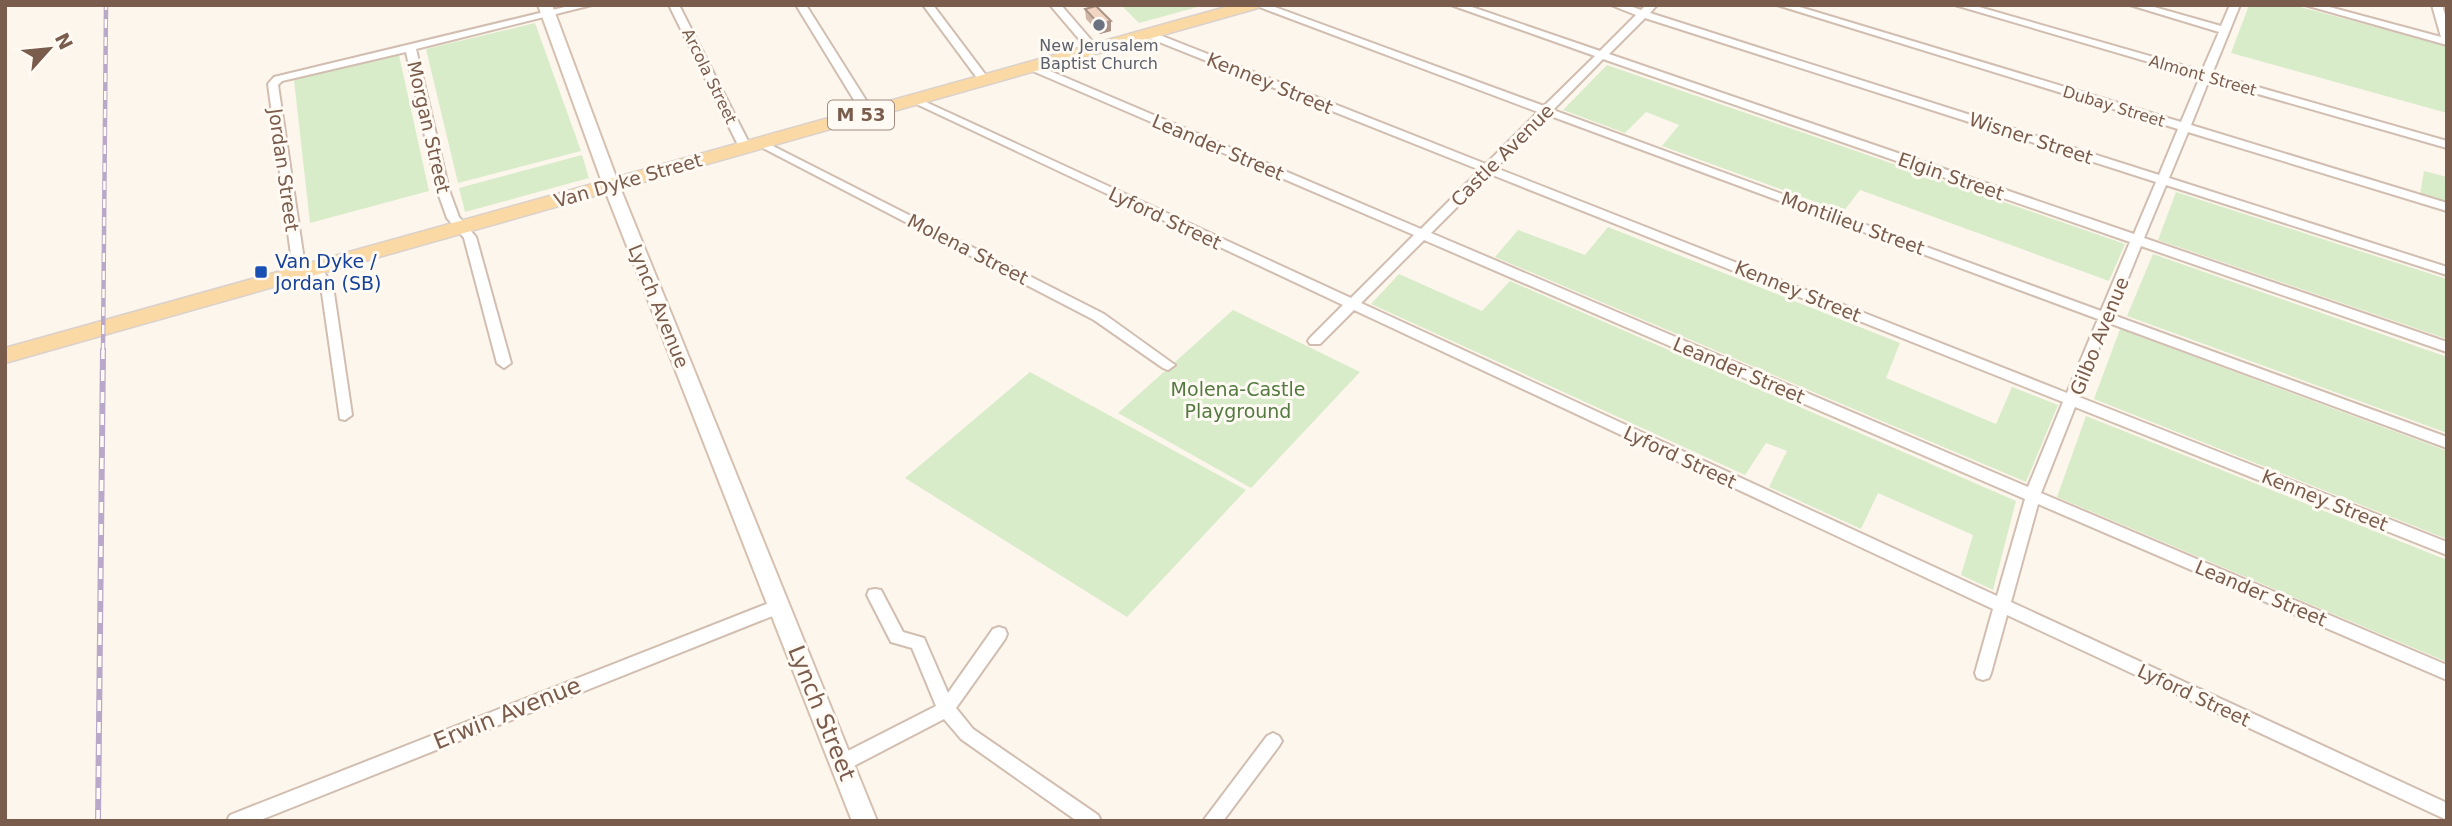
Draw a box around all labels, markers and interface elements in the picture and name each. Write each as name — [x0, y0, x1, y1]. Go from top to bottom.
north arrow — [14, 14, 84, 84]
marker: New Jerusalem Baptist Church — [1091, 17, 1107, 33]
street label: Arcola Street — [678, 25, 741, 127]
text: N — [51, 29, 78, 53]
place label: New Jerusalem Baptist Church — [1039, 36, 1159, 73]
street label: Kenney Street — [1204, 48, 1336, 118]
street label: Almont Street — [2147, 51, 2259, 100]
street label: Morgan Street — [403, 59, 455, 195]
street label: Dubay Street — [2061, 82, 2167, 131]
street label: Castle Avenue — [1446, 99, 1558, 211]
road number: M 53 — [828, 100, 894, 130]
street label: Jordan Street — [264, 106, 304, 233]
street label: Wisner Street — [1966, 108, 2096, 168]
street label: Leander Street — [1149, 109, 1287, 185]
street label: Van Dyke Street — [551, 148, 705, 212]
street label: Elgin Street — [1895, 148, 2007, 204]
street label: Lyford Street — [1105, 182, 1225, 254]
street label: Montilieu Street — [1778, 187, 1928, 259]
street label: Molena Street — [904, 209, 1032, 289]
street label: Lynch Avenue — [624, 241, 694, 371]
place label: Van Dyke / Jordan (SB) — [274, 250, 381, 294]
street label: Kenney Street — [1732, 256, 1864, 326]
marker: Van Dyke / Jordan (SB) — [253, 264, 269, 280]
street label: Gilbo Avenue — [2065, 274, 2133, 398]
street label: Leander Street — [1670, 332, 1808, 408]
park label: Molena-Castle Playground — [1171, 378, 1305, 422]
street label: Lyford Street — [1620, 421, 1740, 493]
street label: Kenney Street — [2259, 465, 2391, 535]
street label: Leander Street — [2192, 555, 2330, 631]
street label: Lynch Street — [783, 642, 861, 784]
street label: Lyford Street — [2134, 659, 2254, 731]
street label: Erwin Avenue — [430, 672, 584, 754]

